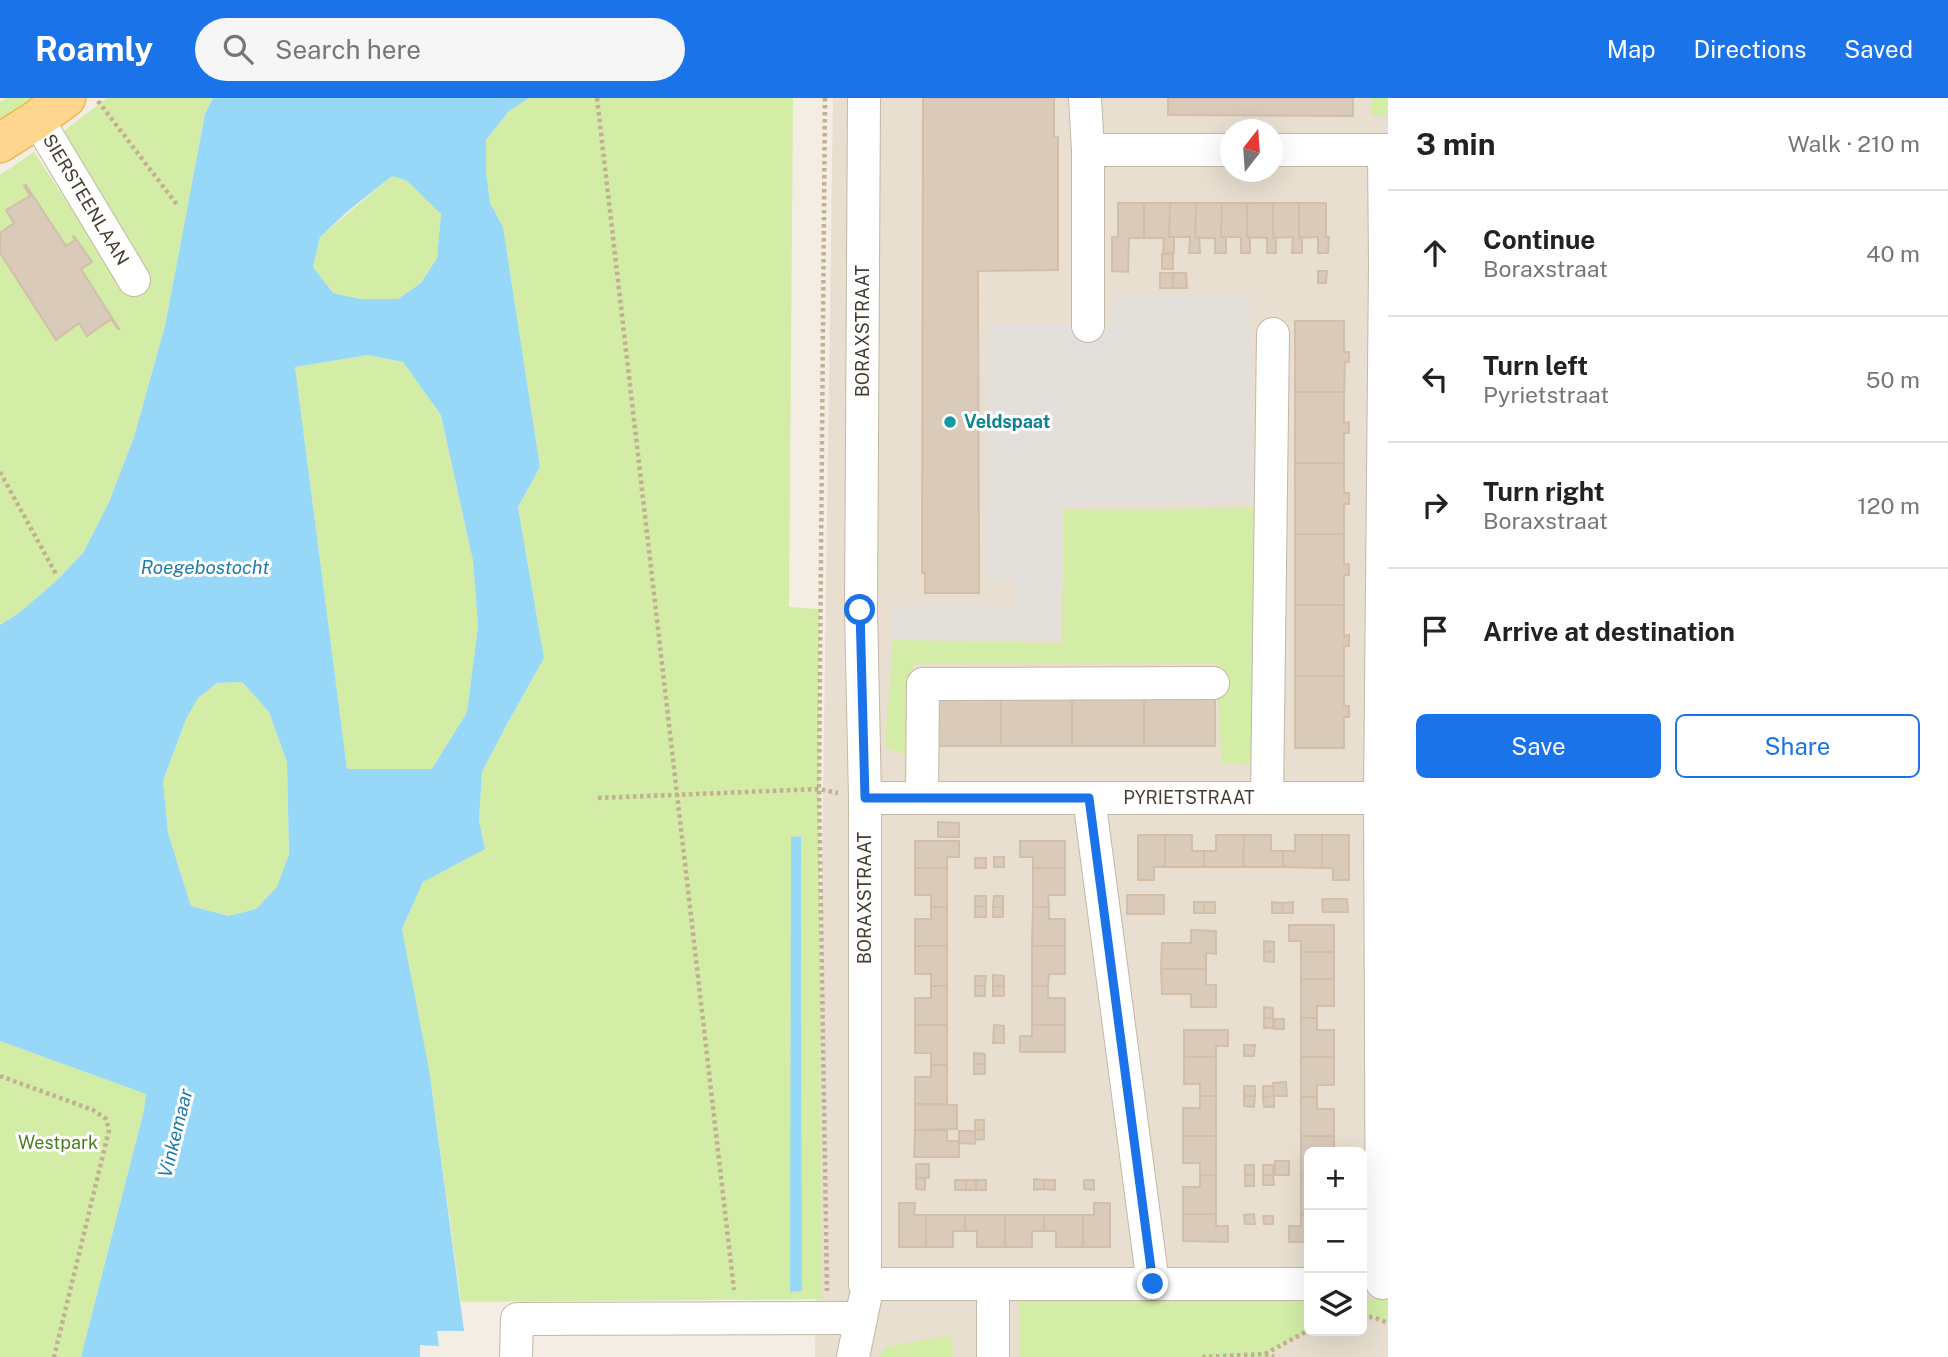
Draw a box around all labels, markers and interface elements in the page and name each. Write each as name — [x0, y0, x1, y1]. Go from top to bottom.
search box — [195, 18, 685, 81]
text: Roamly — [35, 30, 153, 68]
icon: search — [219, 30, 257, 68]
text: Search here — [275, 34, 421, 65]
text: Map — [1607, 35, 1656, 63]
text: Directions — [1694, 35, 1806, 63]
text: Saved — [1844, 35, 1913, 63]
north arrow — [1220, 119, 1283, 182]
text: 3 min — [1416, 126, 1495, 162]
street label: SIERSTEENLAAN — [39, 130, 133, 269]
text: Walk · 210 m — [1788, 130, 1920, 157]
text: Continue — [1483, 224, 1595, 255]
icon: ahead — [1416, 234, 1454, 272]
text: 40 m — [1866, 240, 1920, 267]
text: Boraxstraat — [1483, 255, 1608, 282]
street label: BORAXSTRAAT — [852, 265, 873, 397]
text: Turn left — [1483, 350, 1588, 381]
icon: left — [1416, 360, 1454, 398]
text: 50 m — [1866, 366, 1920, 393]
text: Pyrietstraat — [1483, 381, 1609, 408]
place label: Veldspaat — [964, 411, 1050, 432]
marker: Veldspaat — [942, 414, 958, 430]
text: Turn right — [1483, 476, 1605, 507]
icon: right — [1416, 486, 1454, 524]
text: 120 m — [1857, 492, 1920, 519]
text: Boraxstraat — [1483, 507, 1608, 534]
water label: Roegebostocht — [141, 556, 269, 578]
route start — [844, 594, 875, 625]
icon: arrive — [1416, 612, 1454, 650]
text: Arrive at destination — [1483, 616, 1735, 647]
button: Save — [1416, 714, 1661, 778]
button: Share — [1675, 714, 1920, 778]
street label: PYRIETSTRAAT — [1123, 787, 1255, 808]
street label: BORAXSTRAAT — [854, 832, 875, 964]
water label: Vinkemaar — [153, 1086, 197, 1180]
park label: Westpark — [18, 1132, 98, 1153]
map controls — [1304, 1147, 1367, 1336]
button: + — [1304, 1147, 1367, 1210]
button: − — [1304, 1210, 1367, 1273]
route end — [1137, 1268, 1168, 1299]
button: layers — [1304, 1273, 1367, 1336]

